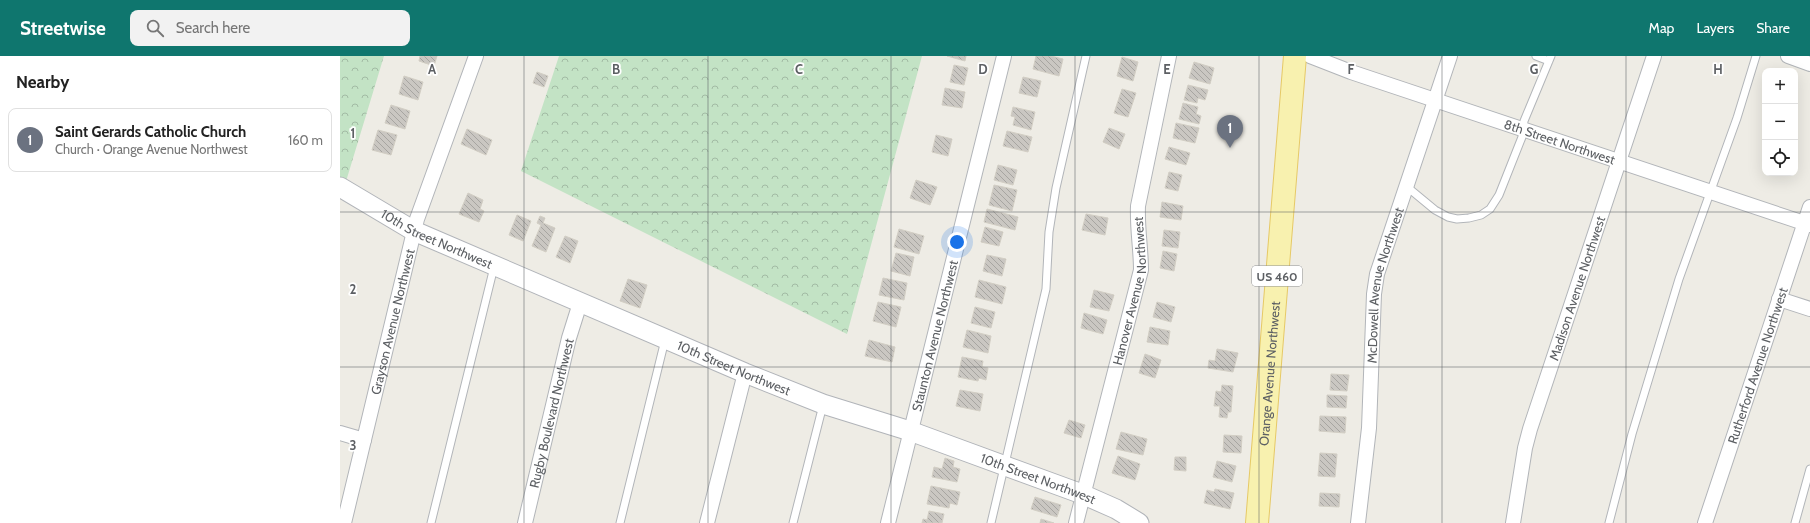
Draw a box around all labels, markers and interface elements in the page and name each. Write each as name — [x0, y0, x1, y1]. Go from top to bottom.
search box — [130, 10, 410, 46]
text: Streetwise — [20, 17, 106, 40]
icon: search — [144, 17, 166, 39]
text: Search here — [176, 19, 250, 37]
text: Map — [1649, 19, 1674, 37]
text: Layers — [1696, 19, 1734, 37]
text: Share — [1756, 19, 1790, 37]
text: A — [428, 61, 437, 77]
text: B — [612, 61, 620, 77]
text: C — [795, 61, 803, 77]
text: D — [978, 61, 988, 77]
text: E — [1163, 61, 1171, 77]
text: F — [1348, 61, 1355, 77]
text: G — [1530, 61, 1539, 77]
text: H — [1713, 61, 1723, 77]
map controls — [1762, 68, 1798, 176]
button: + — [1762, 68, 1798, 104]
text: Nearby — [16, 72, 69, 92]
button: − — [1762, 104, 1798, 140]
pin: 1 — [1217, 115, 1243, 148]
street label: 8th Street Northwest — [1502, 116, 1618, 168]
text: Saint Gerards Catholic Church — [55, 123, 246, 141]
text: 1 — [351, 125, 355, 141]
text: 1 — [28, 132, 32, 148]
text: 160 m — [288, 132, 323, 148]
button: locate — [1762, 140, 1798, 176]
text: Church · Orange Avenue Northwest — [55, 141, 248, 157]
street label: 10th Street Northwest — [378, 205, 496, 272]
street label: McDowell Avenue Northwest — [1363, 205, 1407, 364]
street label: Madison Avenue Northwest — [1545, 213, 1608, 362]
street label: Hanover Avenue Northwest — [1109, 216, 1149, 367]
your location — [947, 232, 967, 252]
street label: Grayson Avenue Northwest — [367, 247, 418, 396]
street label: Staunton Avenue Northwest — [908, 258, 961, 413]
road number: US 460 — [1252, 266, 1302, 286]
text: 2 — [350, 281, 357, 297]
street label: Rutherford Avenue Northwest — [1724, 285, 1791, 446]
street label: Orange Avenue Northwest — [1255, 300, 1283, 446]
street label: Rugby Boulevard Northwest — [526, 336, 577, 489]
street label: 10th Street Northwest — [675, 337, 794, 399]
text: 3 — [349, 437, 357, 453]
street label: 10th Street Northwest — [979, 450, 1099, 507]

